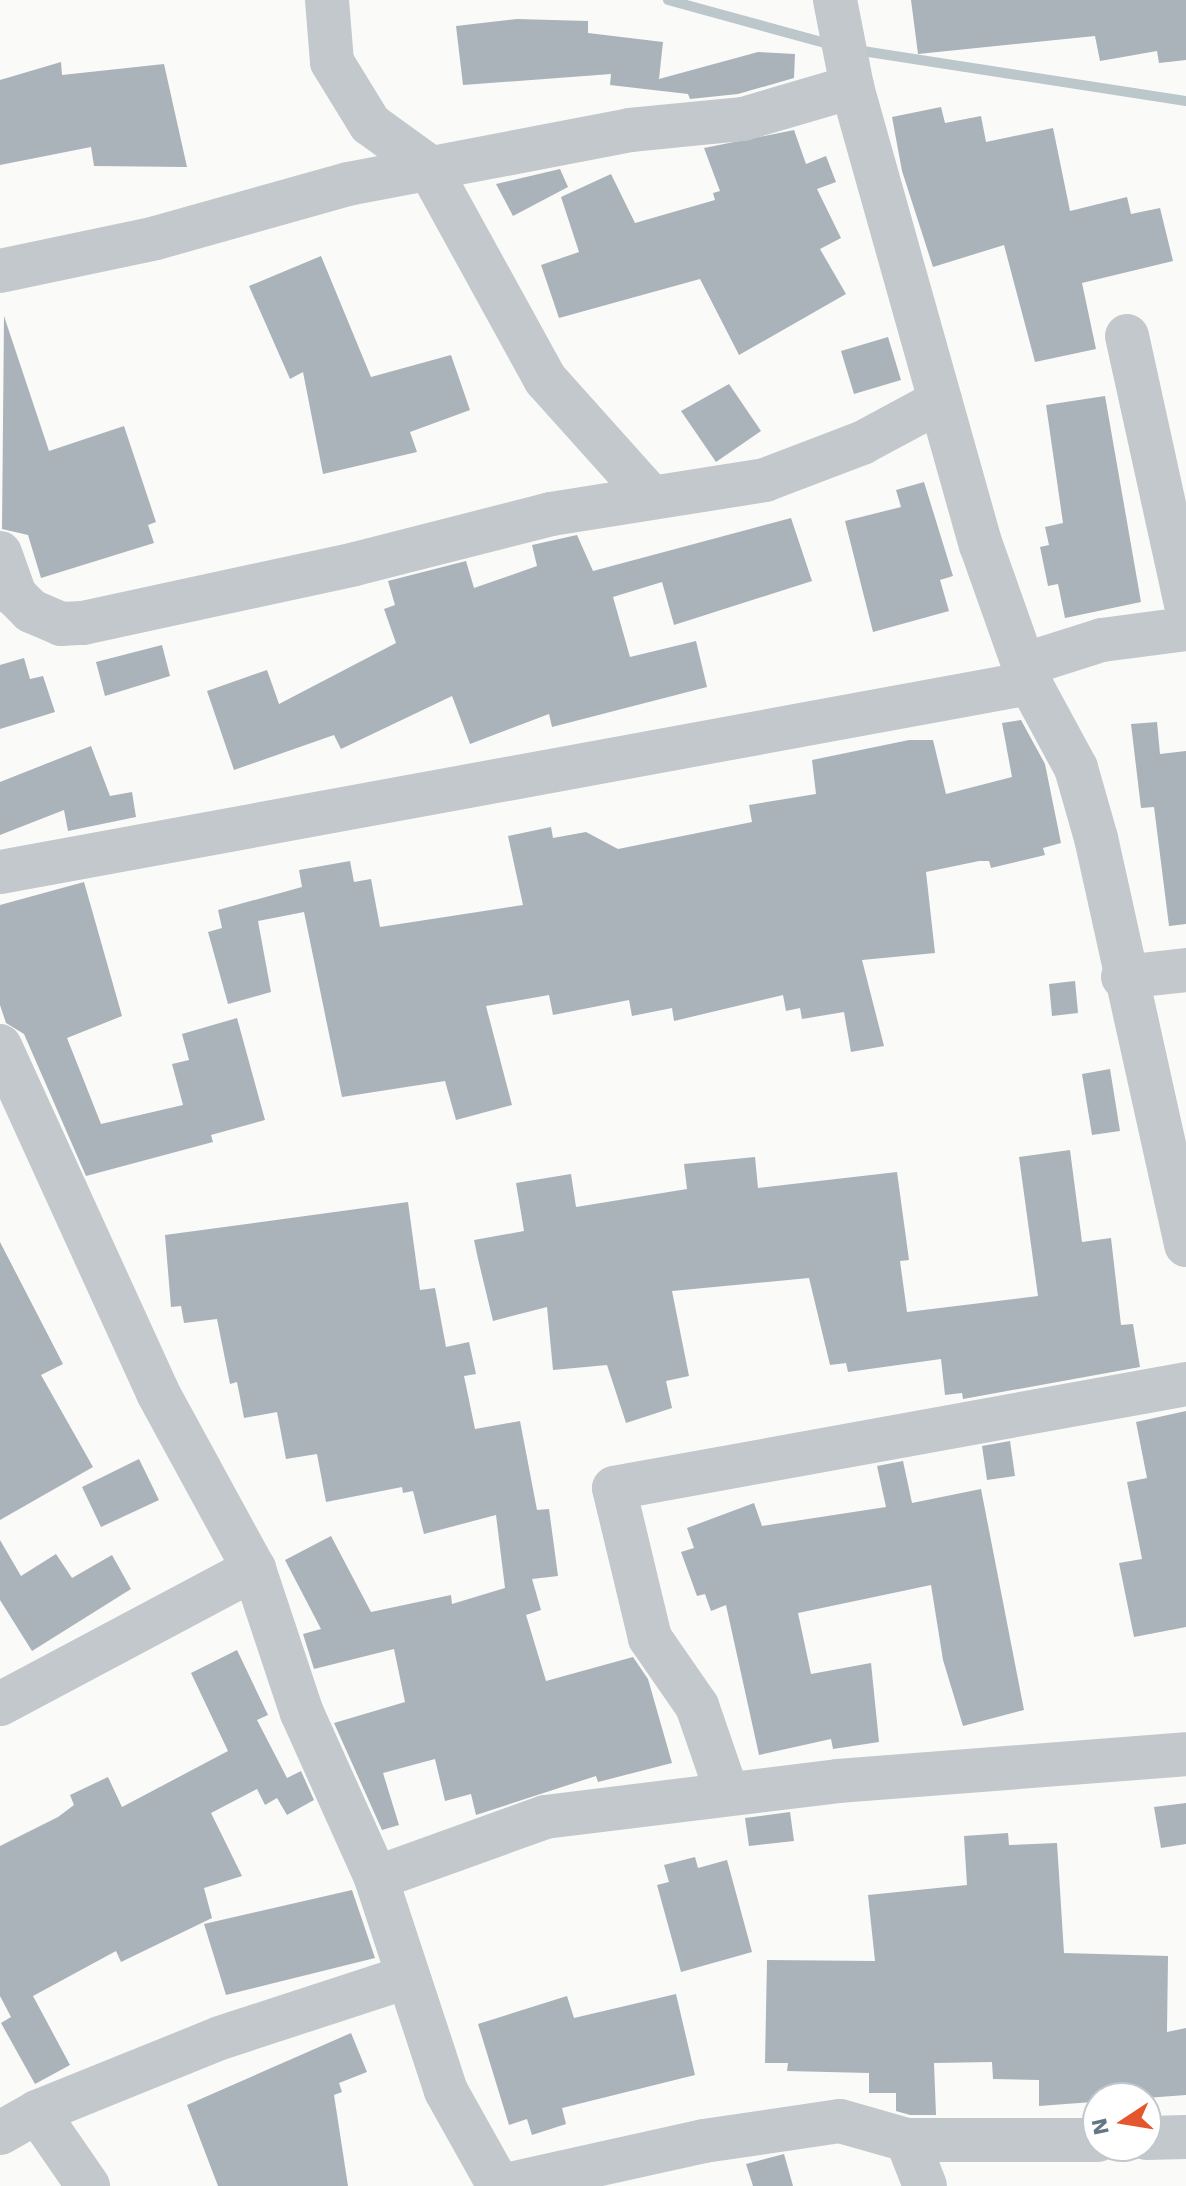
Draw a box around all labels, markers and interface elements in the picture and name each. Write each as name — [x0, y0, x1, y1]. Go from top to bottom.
north arrow — [1082, 2082, 1162, 2162]
text: N — [1086, 2116, 1114, 2137]

